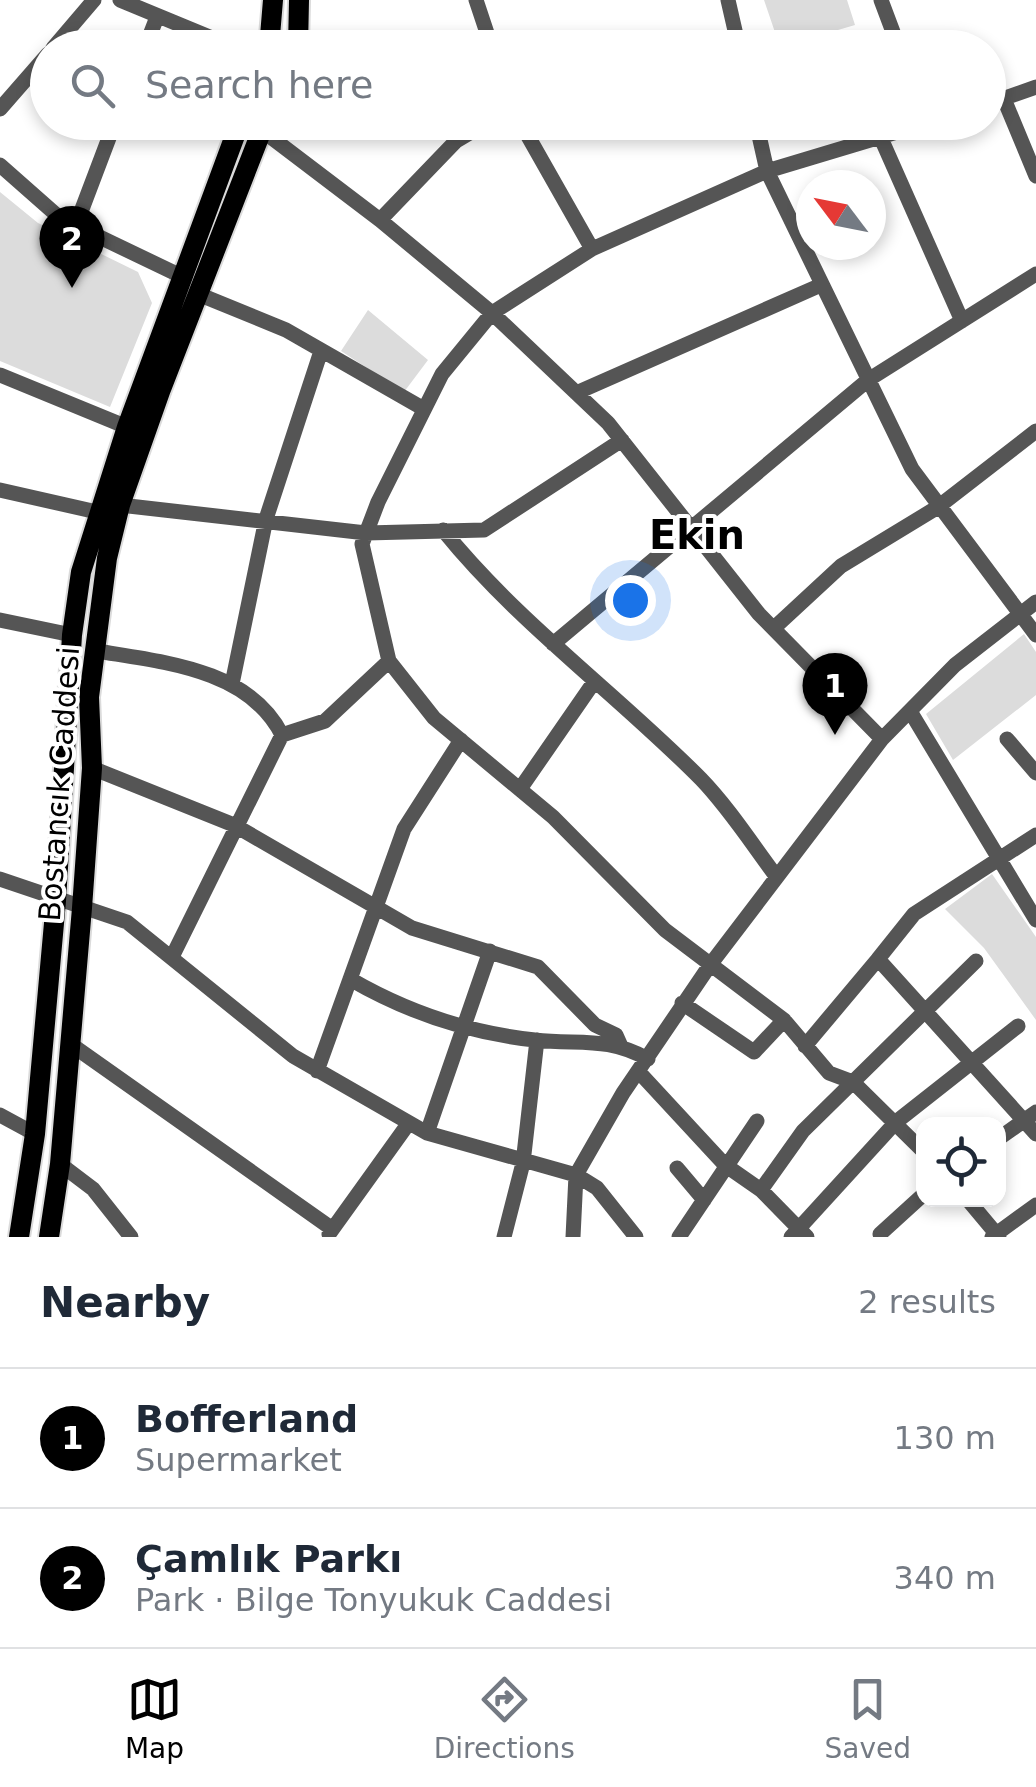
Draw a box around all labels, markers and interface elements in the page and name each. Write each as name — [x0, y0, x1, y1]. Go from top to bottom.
search box — [30, 30, 1006, 140]
icon: search — [65, 58, 120, 113]
text: Search here — [145, 63, 373, 107]
north arrow — [796, 170, 886, 260]
pin: 2 — [40, 206, 104, 288]
district label: Ekin — [649, 512, 745, 558]
your location — [605, 575, 656, 626]
street label: Bostancık Caddesi — [32, 645, 86, 923]
pin: 1 — [802, 652, 868, 735]
map controls — [916, 1117, 1006, 1207]
button: locate — [916, 1117, 1006, 1207]
text: Nearby — [40, 1278, 210, 1327]
text: 2 results — [858, 1283, 996, 1321]
text: Bofferland — [135, 1397, 358, 1441]
text: 1 — [61, 1419, 84, 1457]
text: 130 m — [894, 1419, 996, 1457]
text: Supermarket — [135, 1441, 342, 1479]
text: Çamlık Parkı — [135, 1537, 402, 1581]
text: 2 — [61, 1559, 84, 1597]
text: 340 m — [894, 1559, 996, 1597]
text: Park · Bilge Tonyukuk Caddesi — [135, 1581, 612, 1619]
tab: Map — [125, 1672, 184, 1765]
tab: Directions — [434, 1672, 575, 1765]
tab: Saved — [825, 1672, 911, 1765]

